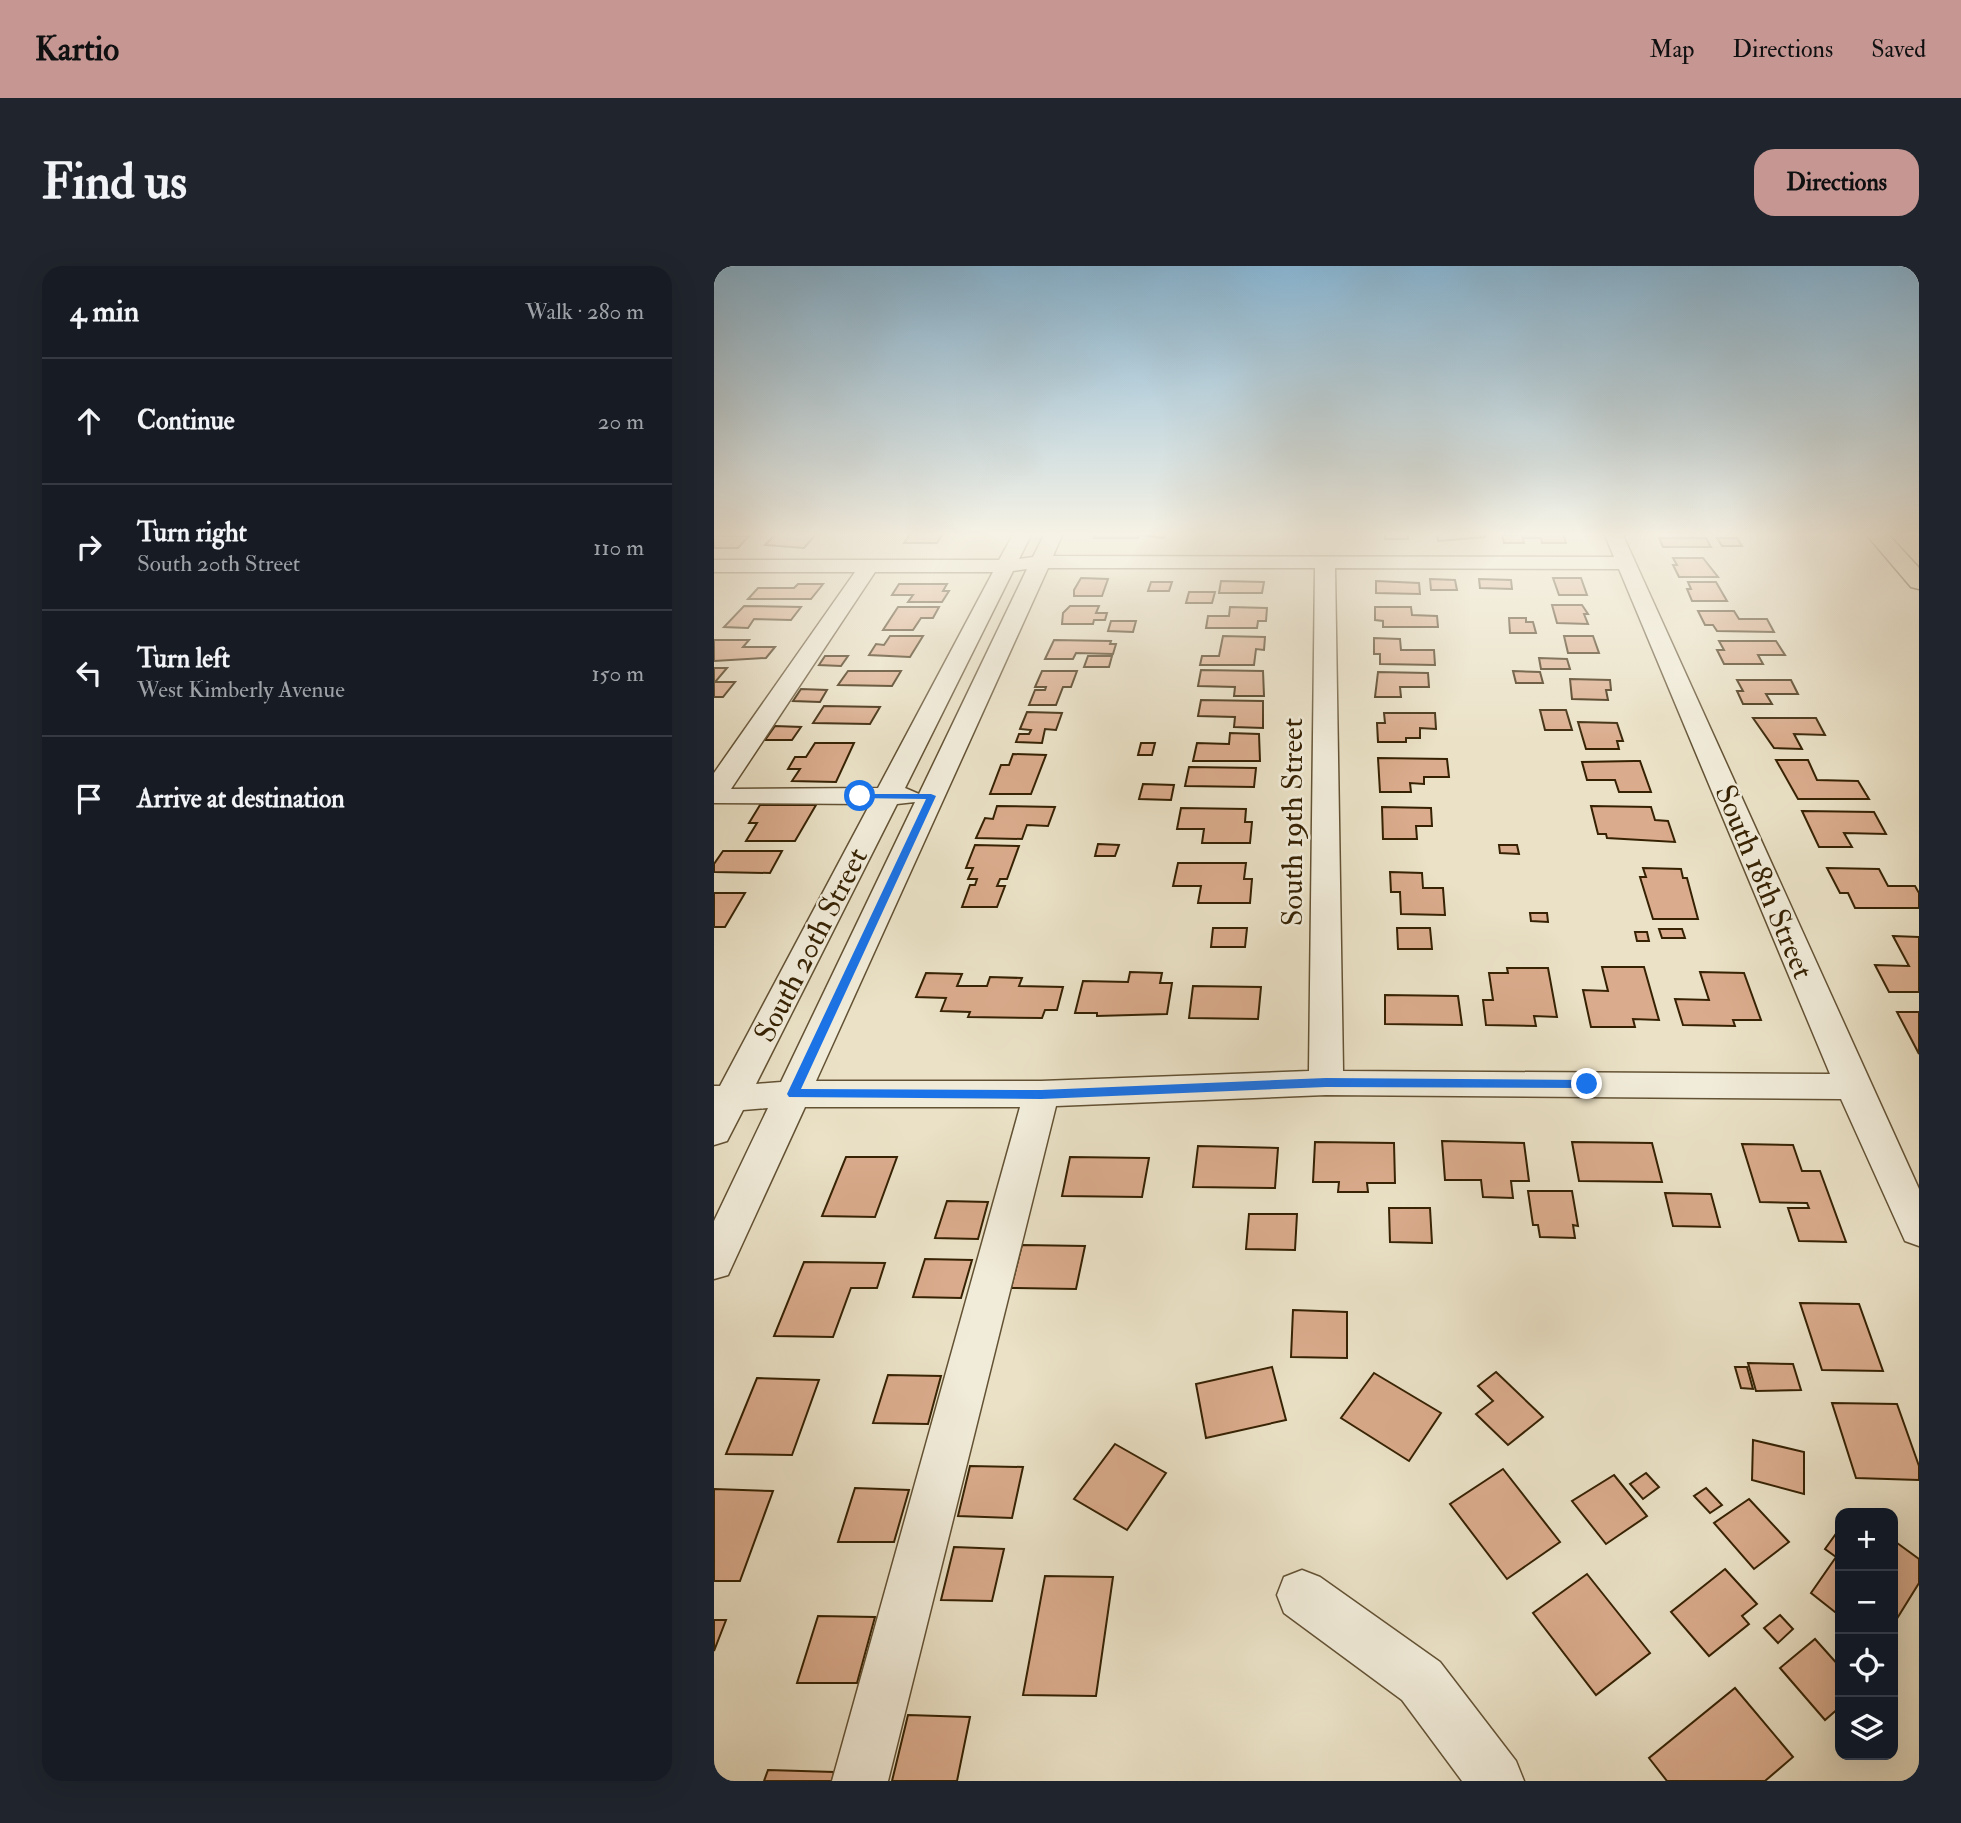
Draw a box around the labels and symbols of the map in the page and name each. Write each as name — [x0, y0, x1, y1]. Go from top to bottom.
street label: South 19th Street — [1274, 718, 1311, 926]
street label: South 18th Street — [1706, 779, 1822, 985]
route start — [844, 780, 875, 811]
street label: South 20th Street — [746, 841, 876, 1048]
route end — [1571, 1068, 1602, 1099]

